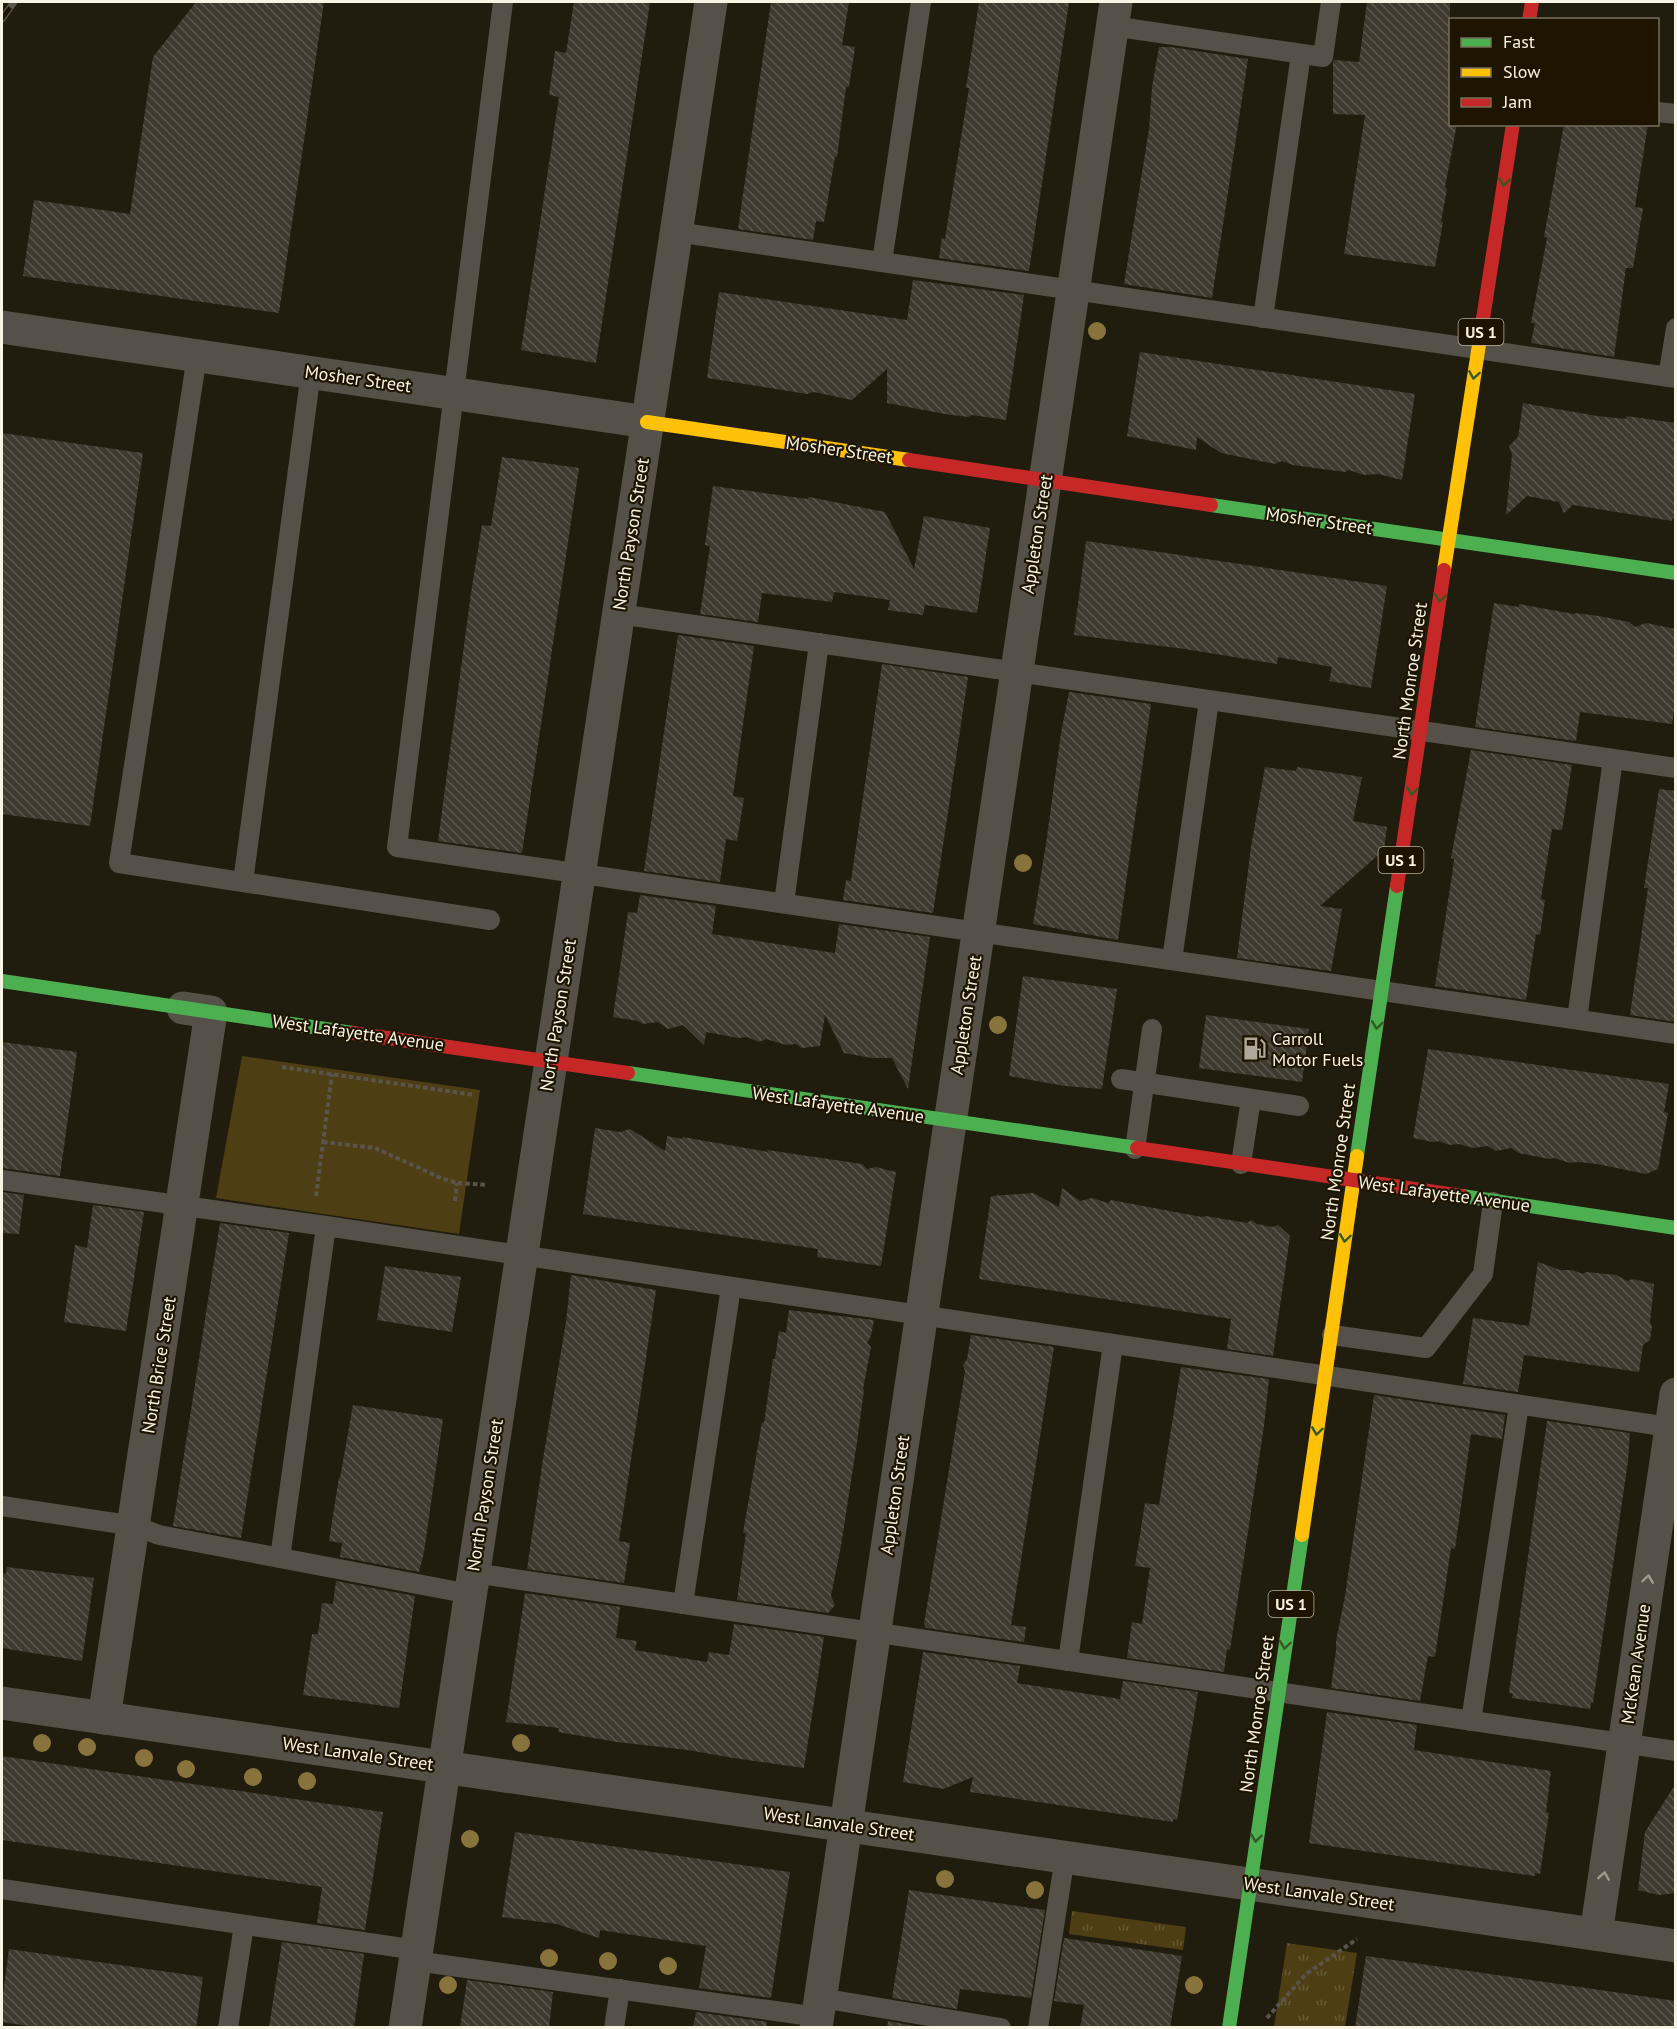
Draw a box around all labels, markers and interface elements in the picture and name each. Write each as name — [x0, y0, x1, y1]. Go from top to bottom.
legend — [1449, 18, 1659, 126]
text: Fast — [1503, 30, 1535, 53]
text: Slow — [1503, 60, 1541, 83]
text: Jam — [1502, 90, 1532, 113]
one-way arrow — [1499, 178, 1511, 187]
road number: US 1 — [1458, 319, 1504, 345]
street label: Mosher Street — [303, 360, 413, 397]
one-way arrow — [1469, 370, 1481, 380]
street label: Mosher Street — [784, 431, 894, 468]
street label: North Payson Street — [607, 456, 654, 612]
street label: Appleton Street — [1016, 473, 1057, 595]
street label: Mosher Street — [1264, 502, 1374, 539]
one-way arrow — [1435, 593, 1447, 602]
street label: North Monroe Street — [1387, 601, 1432, 761]
one-way arrow — [1406, 786, 1418, 795]
road number: US 1 — [1378, 847, 1424, 873]
street label: North Payson Street — [534, 937, 581, 1093]
street label: Appleton Street — [945, 954, 986, 1076]
street label: West Lafayette Avenue — [271, 1009, 445, 1056]
one-way arrow — [1371, 1020, 1383, 1030]
place label: Carroll Motor Fuels — [1272, 1027, 1363, 1071]
fuel station icon: Carroll Motor Fuels — [1241, 1036, 1267, 1062]
street label: West Lafayette Avenue — [751, 1081, 925, 1128]
street label: North Monroe Street — [1315, 1082, 1360, 1242]
street label: West Lafayette Avenue — [1357, 1170, 1531, 1217]
one-way arrow — [1340, 1234, 1352, 1243]
street label: North Brice Street — [136, 1295, 181, 1435]
street label: North Payson Street — [461, 1417, 508, 1573]
one-way arrow — [1311, 1427, 1323, 1436]
street label: Appleton Street — [875, 1434, 914, 1556]
one-way arrow — [1642, 1575, 1654, 1584]
road number: US 1 — [1268, 1591, 1314, 1617]
street label: McKean Avenue — [1616, 1602, 1655, 1725]
street label: North Monroe Street — [1234, 1634, 1279, 1794]
one-way arrow — [1279, 1640, 1292, 1650]
street label: West Lanvale Street — [281, 1732, 435, 1775]
street label: West Lanvale Street — [762, 1802, 916, 1845]
one-way arrow — [1251, 1833, 1263, 1843]
street label: West Lanvale Street — [1242, 1872, 1396, 1915]
one-way arrow — [1598, 1872, 1610, 1881]

